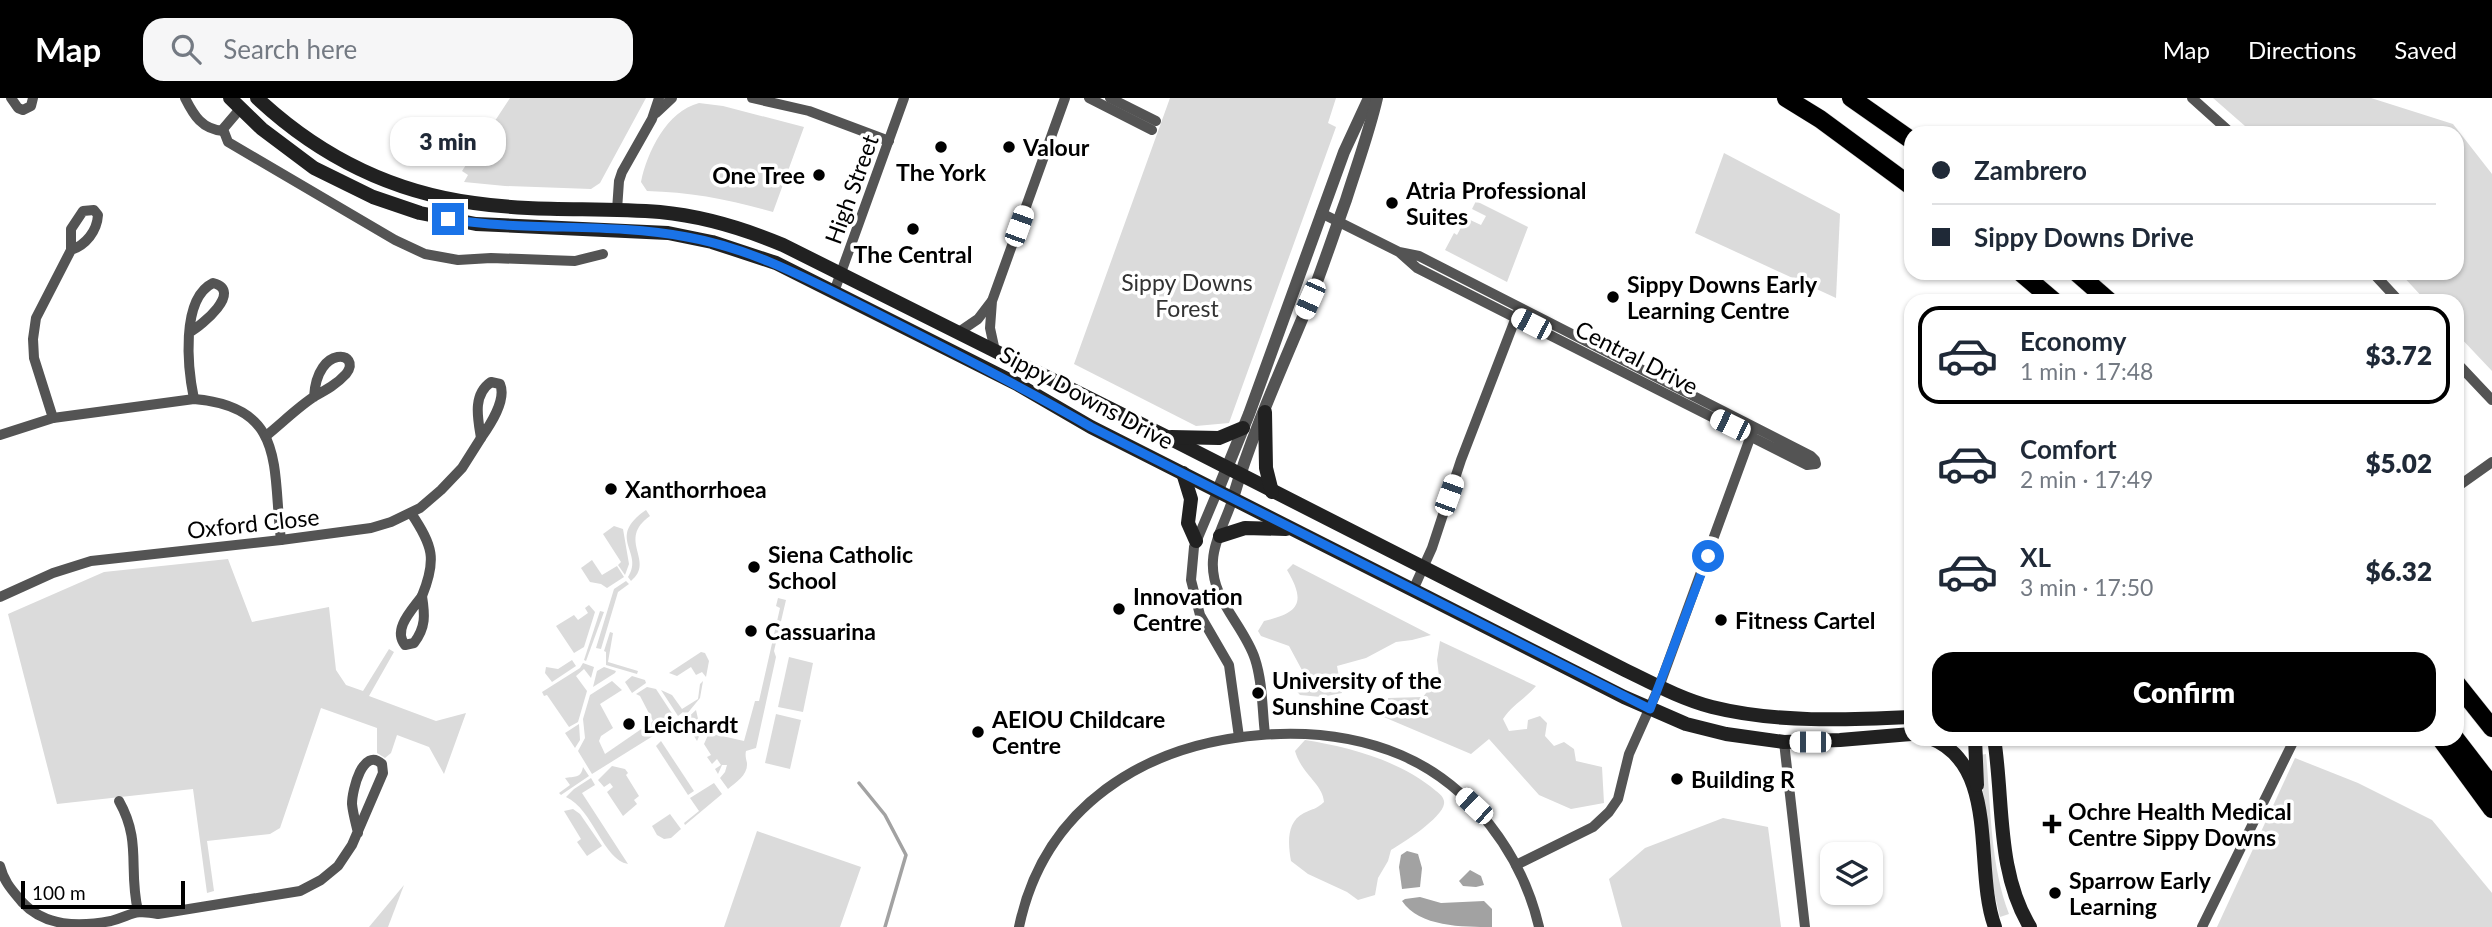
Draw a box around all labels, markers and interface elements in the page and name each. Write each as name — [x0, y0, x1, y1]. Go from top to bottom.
search box — [143, 18, 633, 81]
text: Map — [35, 29, 101, 69]
icon: search — [167, 30, 205, 68]
text: Search here — [223, 33, 357, 65]
text: Map — [2163, 35, 2210, 64]
text: Directions — [2248, 35, 2356, 64]
text: Saved — [2394, 35, 2457, 64]
callout: 3 min — [390, 117, 506, 166]
text: 3 min — [419, 127, 477, 155]
street label: High Street — [818, 130, 884, 247]
place label: Valour — [1022, 133, 1090, 161]
marker: The York — [933, 139, 949, 155]
marker: Valour — [1001, 139, 1017, 155]
text: Zambrero — [1974, 154, 2087, 186]
place label: The York — [896, 158, 987, 186]
place label: One Tree — [712, 161, 805, 189]
marker: One Tree — [811, 167, 827, 183]
place label: Atria Professional Suites — [1405, 176, 1587, 230]
marker: Atria Professional Suites — [1384, 195, 1400, 211]
route end — [432, 203, 464, 235]
car — [1002, 203, 1037, 249]
marker: The Central — [905, 221, 921, 237]
text: Sippy Downs Drive — [1974, 221, 2194, 253]
place label: The Central — [854, 240, 972, 268]
park label: Sippy Downs Forest — [1121, 268, 1253, 322]
place label: Sippy Downs Early Learning Centre — [1627, 270, 1818, 324]
car — [1292, 276, 1329, 322]
marker: Sippy Downs Early Learning Centre — [1605, 289, 1621, 305]
car — [1508, 305, 1555, 343]
street label: Central Drive — [1571, 314, 1703, 400]
icon: car — [1936, 324, 1999, 387]
text: Economy — [2020, 325, 2126, 357]
street label: Sippy Downs Drive — [996, 339, 1178, 455]
text: $3.72 — [2365, 339, 2432, 371]
text: 1 min · 17:48 — [2020, 357, 2153, 385]
car — [1707, 406, 1754, 444]
icon: car — [1936, 432, 1999, 495]
text: Comfort — [2020, 433, 2117, 465]
text: $5.02 — [2365, 447, 2432, 479]
text: 2 min · 17:49 — [2020, 465, 2153, 493]
car — [1432, 472, 1467, 518]
place label: Xanthorrhoea — [625, 475, 767, 503]
marker: Xanthorrhoea — [603, 481, 619, 497]
street label: Oxford Close — [185, 502, 321, 544]
place label: Siena Catholic School — [768, 540, 913, 594]
route start — [1692, 540, 1724, 572]
icon: car — [1936, 540, 1999, 603]
text: XL — [2020, 541, 2051, 573]
text: $6.32 — [2365, 555, 2432, 587]
marker: Siena Catholic School — [746, 559, 762, 575]
text: 3 min · 17:50 — [2020, 573, 2153, 601]
place label: Innovation Centre — [1133, 582, 1243, 636]
marker: Innovation Centre — [1111, 601, 1127, 617]
place label: Fitness Cartel — [1735, 606, 1875, 634]
marker: Fitness Cartel — [1713, 612, 1729, 628]
place label: Cassuarina — [765, 617, 876, 645]
marker: Cassuarina — [743, 623, 759, 639]
button: Confirm — [1932, 652, 2436, 732]
place label: University of the Sunshine Coast — [1272, 666, 1442, 720]
marker: University of the Sunshine Coast — [1250, 685, 1266, 701]
place label: AEIOU Childcare Centre — [991, 705, 1165, 759]
place label: Leichardt — [643, 710, 739, 738]
marker: Leichardt — [621, 716, 637, 732]
marker: AEIOU Childcare Centre — [970, 724, 986, 740]
car — [1790, 732, 1832, 753]
place label: Building R — [1691, 765, 1795, 793]
marker: Building R — [1669, 771, 1685, 787]
car — [1452, 784, 1497, 828]
place label: Ochre Health Medical Centre Sippy Downs — [2068, 797, 2292, 851]
marker: Ochre Health Medical Centre Sippy Downs — [2042, 814, 2062, 834]
map controls — [1820, 842, 1883, 905]
button: layers — [1820, 842, 1883, 905]
place label: Sparrow Early Learning — [2069, 866, 2212, 920]
scale bar — [21, 878, 186, 910]
text: 100 m — [32, 881, 86, 904]
marker: Sparrow Early Learning — [2047, 885, 2063, 901]

